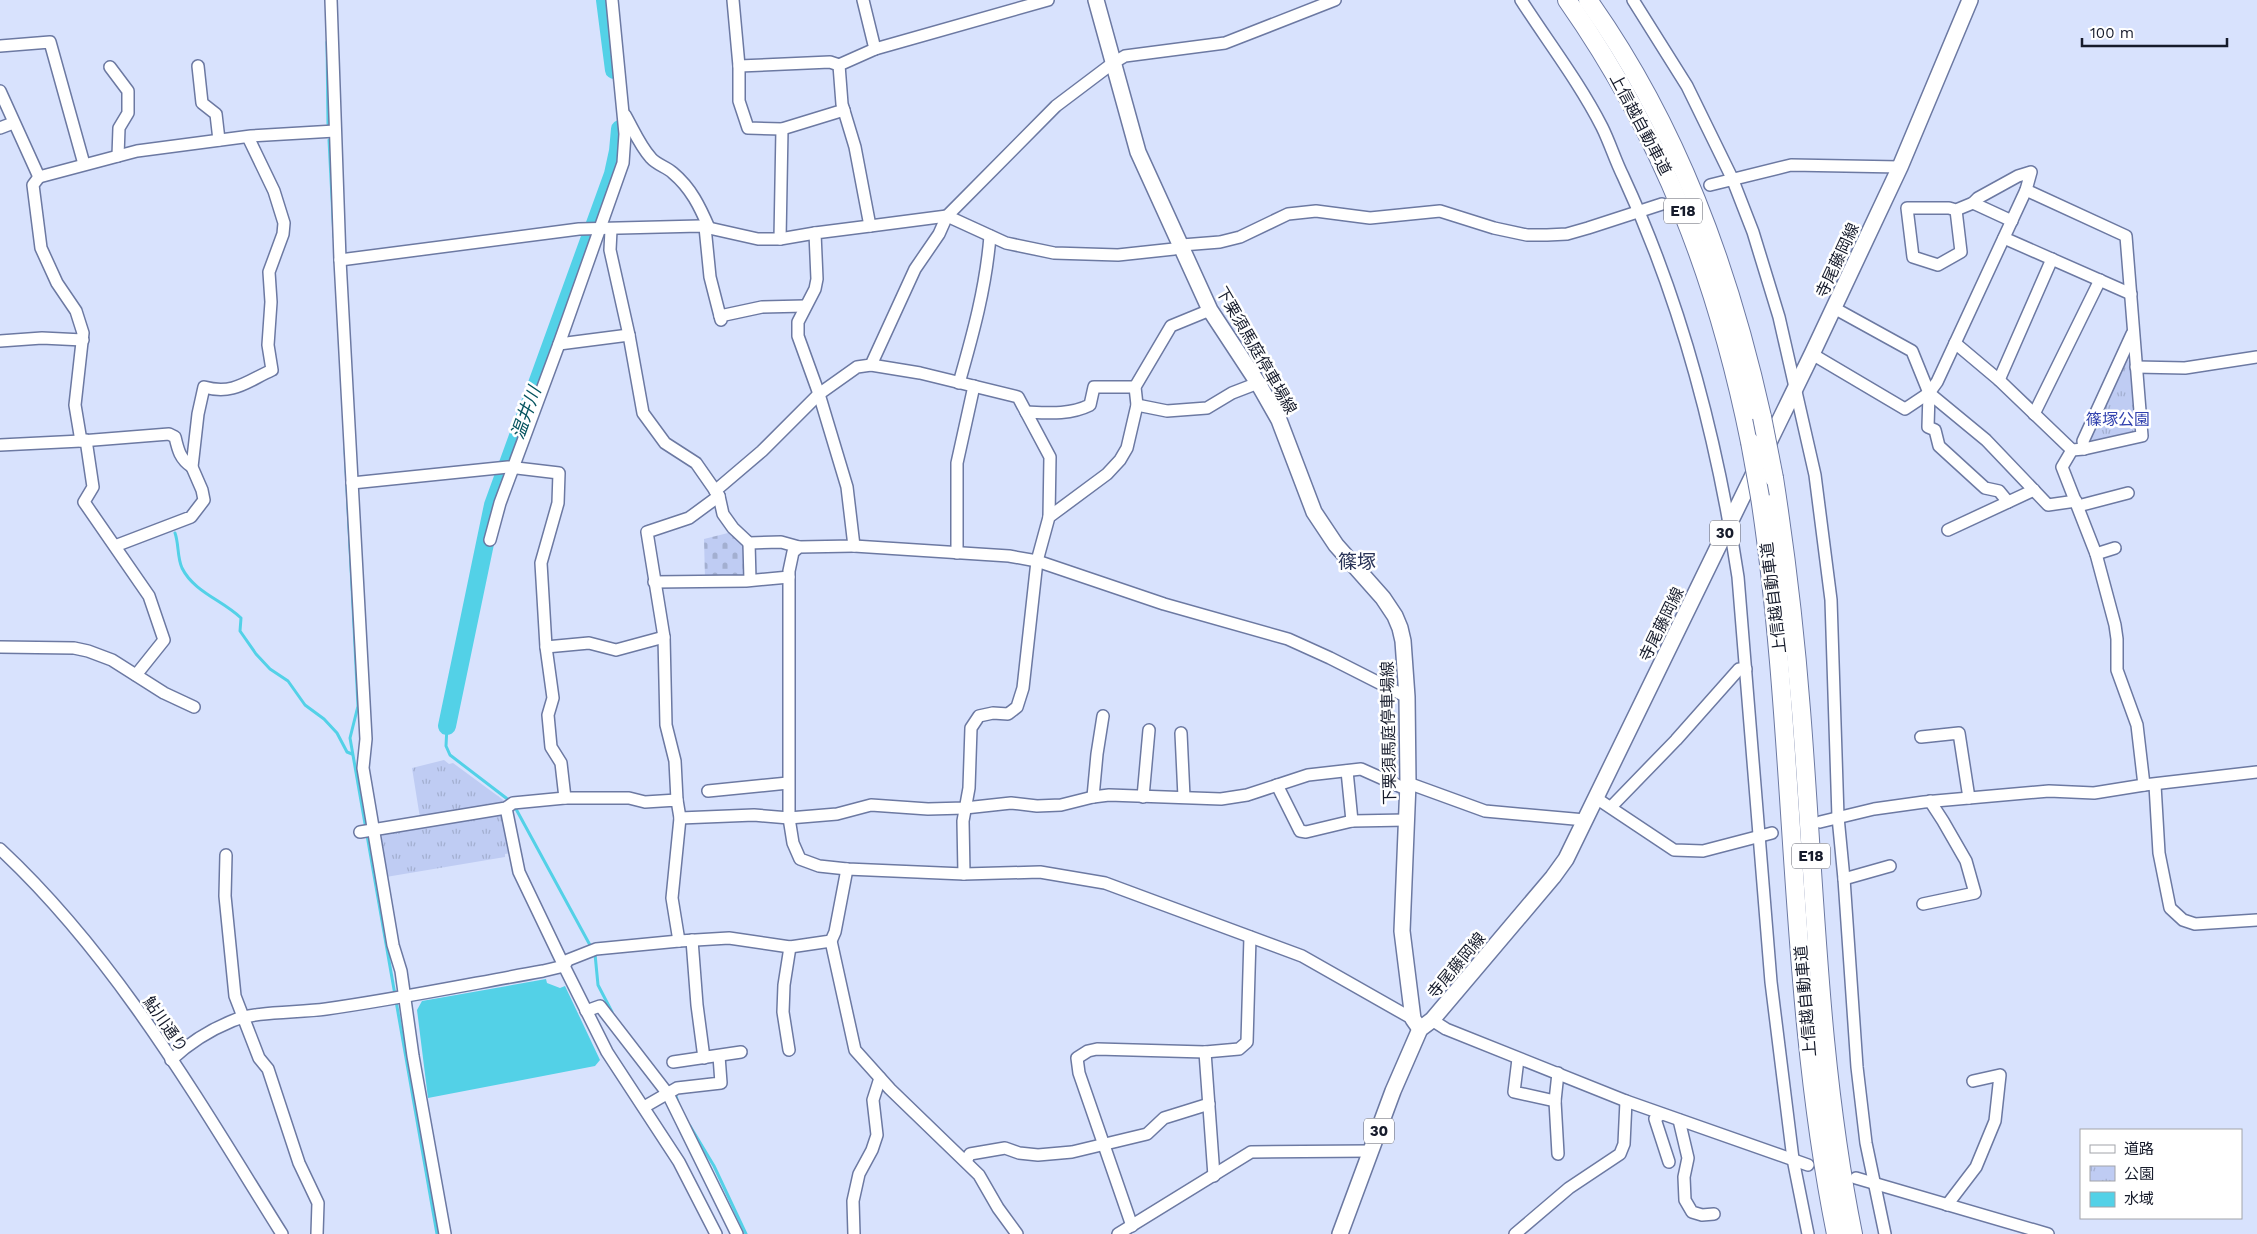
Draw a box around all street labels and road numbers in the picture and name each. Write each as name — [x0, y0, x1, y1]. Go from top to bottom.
street label: 上信越自動車道 — [1606, 70, 1675, 178]
road number: E18 — [1664, 198, 1702, 224]
street label: 寺尾藤岡線 — [1812, 220, 1863, 300]
street label: 下栗須馬庭停車場線 — [1212, 283, 1301, 417]
road number: 30 — [1710, 520, 1740, 546]
street label: 上信越自動車道 — [1757, 541, 1790, 655]
street label: 寺尾藤岡線 — [1635, 584, 1688, 664]
street label: 下栗須馬庭停車場線 — [1378, 661, 1399, 805]
road number: E18 — [1792, 844, 1830, 868]
street label: 寺尾藤岡線 — [1423, 929, 1489, 1002]
street label: 上信越自動車道 — [1791, 944, 1820, 1058]
street label: 鮎川通り — [139, 993, 192, 1056]
road number: 30 — [1364, 1118, 1394, 1144]

